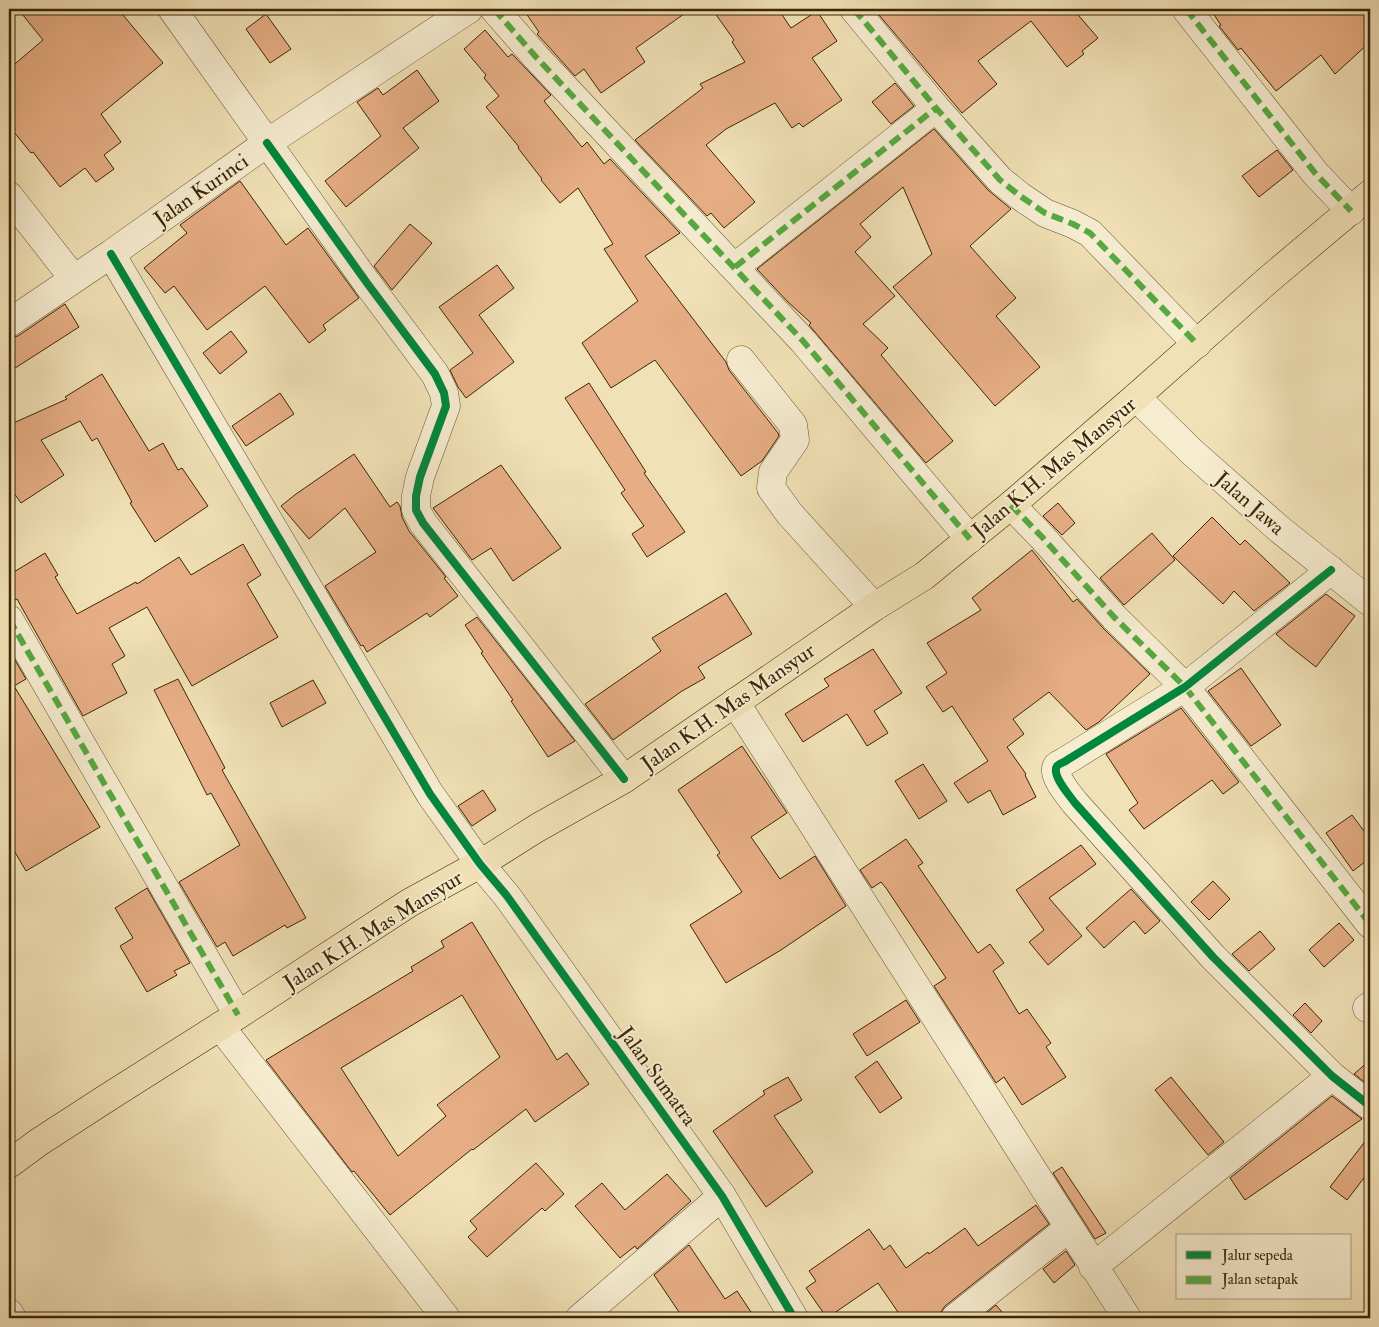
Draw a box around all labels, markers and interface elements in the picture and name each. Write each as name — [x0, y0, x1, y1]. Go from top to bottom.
street label: Jalan Kurinci — [148, 148, 254, 233]
street label: Jalan K.H. Mas Mansyur — [966, 391, 1142, 545]
street label: Jalan Jawa — [1208, 465, 1290, 541]
street label: Jalan K.H. Mas Mansyur — [635, 637, 821, 778]
street label: Jalan K.H. Mas Mansyur — [278, 864, 468, 997]
street label: Jalan Sumatra — [612, 1020, 703, 1132]
legend — [1176, 1234, 1352, 1300]
text: Jalur sepeda — [1221, 1246, 1294, 1266]
text: Jalan setapak — [1221, 1270, 1298, 1290]

